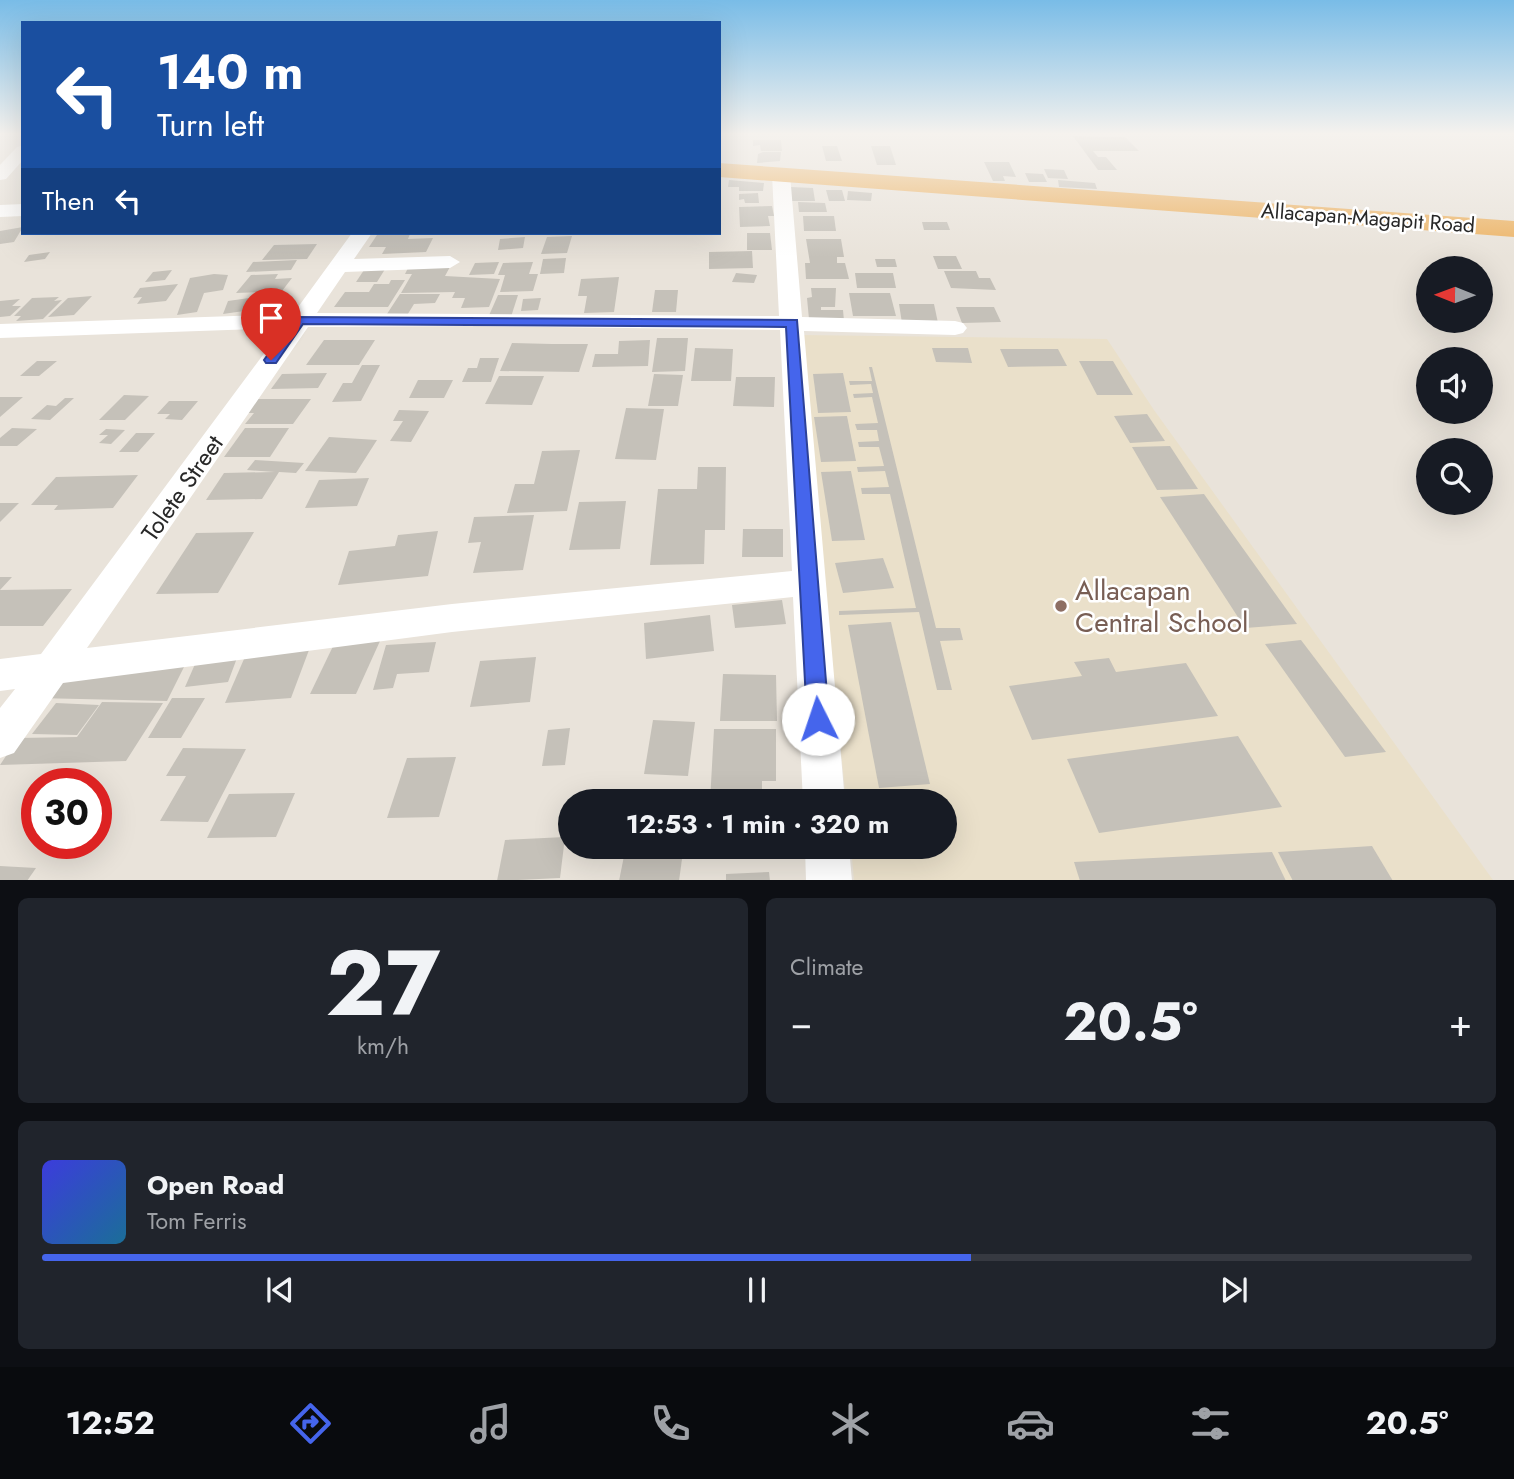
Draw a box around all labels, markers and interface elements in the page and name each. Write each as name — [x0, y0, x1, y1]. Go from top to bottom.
text: 140 m — [157, 37, 303, 107]
icon: left — [42, 49, 133, 140]
text: Turn left — [157, 102, 264, 148]
text: Then — [42, 182, 95, 220]
icon: left — [109, 182, 147, 220]
street label: Allacapan-Magapit Road — [1260, 196, 1476, 240]
north arrow — [1416, 256, 1493, 332]
map controls — [1416, 256, 1493, 515]
pin — [241, 288, 301, 360]
icon: arrive — [252, 299, 290, 337]
button: sound — [1416, 347, 1493, 424]
street label: Tolete Street — [133, 428, 232, 548]
button: search — [1416, 438, 1493, 515]
place label: Allacapan Central School — [1075, 570, 1248, 643]
marker: Allacapan Central School — [1053, 598, 1069, 614]
position arrow — [781, 682, 855, 756]
speed limit sign: 30 — [21, 768, 112, 859]
text: 12:53 · 1 min · 320 m — [626, 805, 889, 843]
text: 27 — [326, 918, 440, 1049]
text: Climate — [790, 950, 863, 984]
text: 20.5° — [1063, 984, 1198, 1060]
text: − — [790, 995, 812, 1050]
text: + — [1449, 995, 1472, 1050]
text: km/h — [357, 1029, 409, 1063]
text: Open Road — [147, 1166, 284, 1204]
text: Tom Ferris — [147, 1204, 246, 1238]
icon: previous — [261, 1271, 299, 1309]
icon: pause — [738, 1271, 776, 1309]
icon: next — [1215, 1271, 1253, 1309]
icon: directions — [286, 1399, 335, 1448]
icon: music — [466, 1399, 515, 1448]
icon: phone — [646, 1399, 695, 1448]
icon: climate — [826, 1399, 875, 1448]
icon: car — [1006, 1399, 1055, 1448]
icon: filters — [1186, 1399, 1235, 1448]
text: 12:52 — [66, 1400, 155, 1446]
text: 20.5° — [1366, 1400, 1448, 1446]

